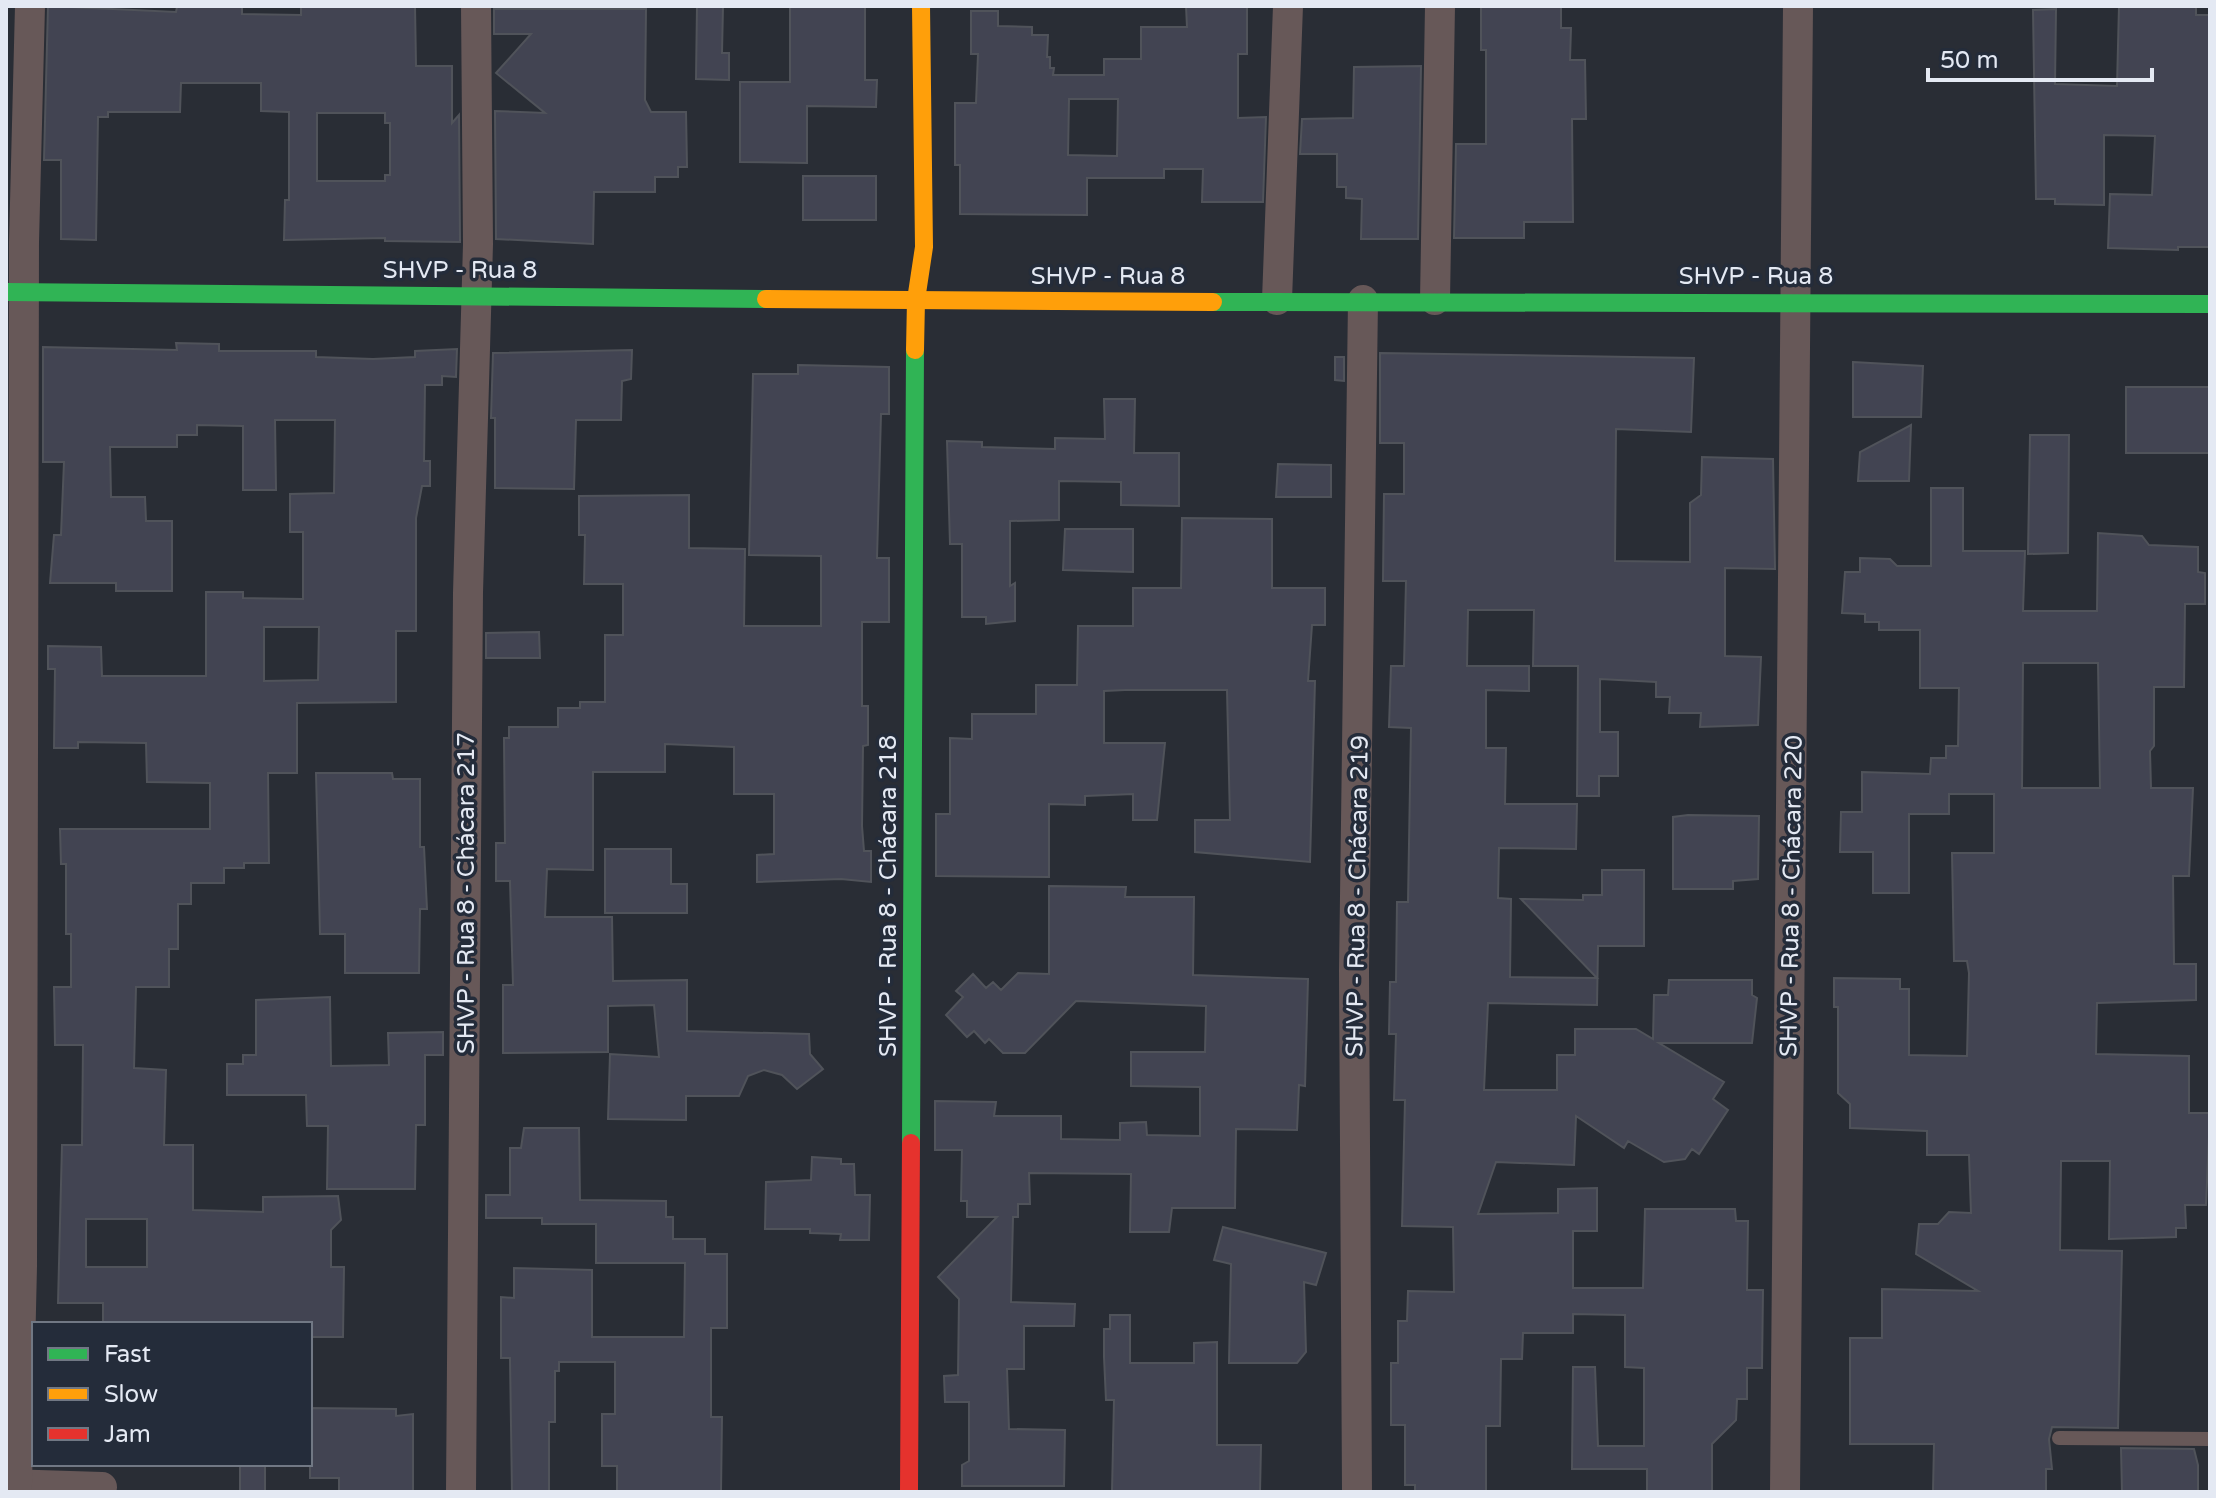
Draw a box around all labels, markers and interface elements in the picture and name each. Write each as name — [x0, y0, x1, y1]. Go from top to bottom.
scale bar — [1928, 32, 2152, 82]
text: 50 m — [1940, 46, 1998, 75]
street label: SHVP - Rua 8 — [383, 256, 537, 285]
street label: SHVP - Rua 8 — [1031, 262, 1185, 291]
street label: SHVP - Rua 8 — [1679, 262, 1833, 291]
street label: SHVP - Rua 8 - Chácara 217 — [452, 732, 481, 1054]
street label: SHVP - Rua 8 - Chácara 218 — [874, 735, 903, 1057]
street label: SHVP - Rua 8 - Chácara 219 — [1340, 735, 1375, 1057]
street label: SHVP - Rua 8 - Chácara 220 — [1774, 735, 1809, 1057]
legend — [32, 1322, 312, 1466]
text: Fast — [104, 1340, 151, 1369]
text: Slow — [104, 1380, 158, 1409]
text: Jam — [104, 1420, 151, 1449]

